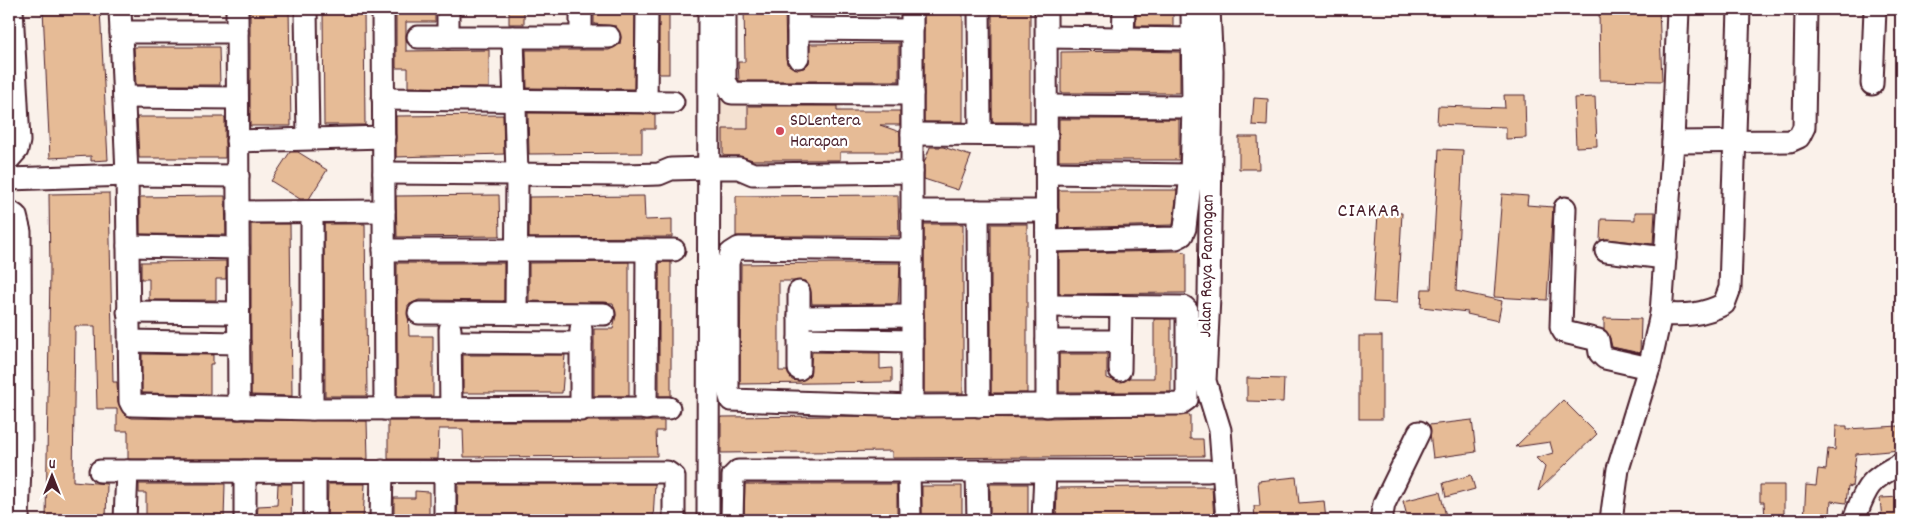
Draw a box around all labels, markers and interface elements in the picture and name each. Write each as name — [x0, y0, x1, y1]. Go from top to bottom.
place label: SDLentera Harapan — [790, 109, 861, 155]
marker: SDLentera Harapan — [774, 125, 786, 137]
street label: Jalan Raya Panongan — [1194, 194, 1222, 338]
district label: CIAKAR — [1338, 198, 1400, 226]
north arrow — [28, 452, 78, 502]
text: U — [49, 455, 56, 475]

